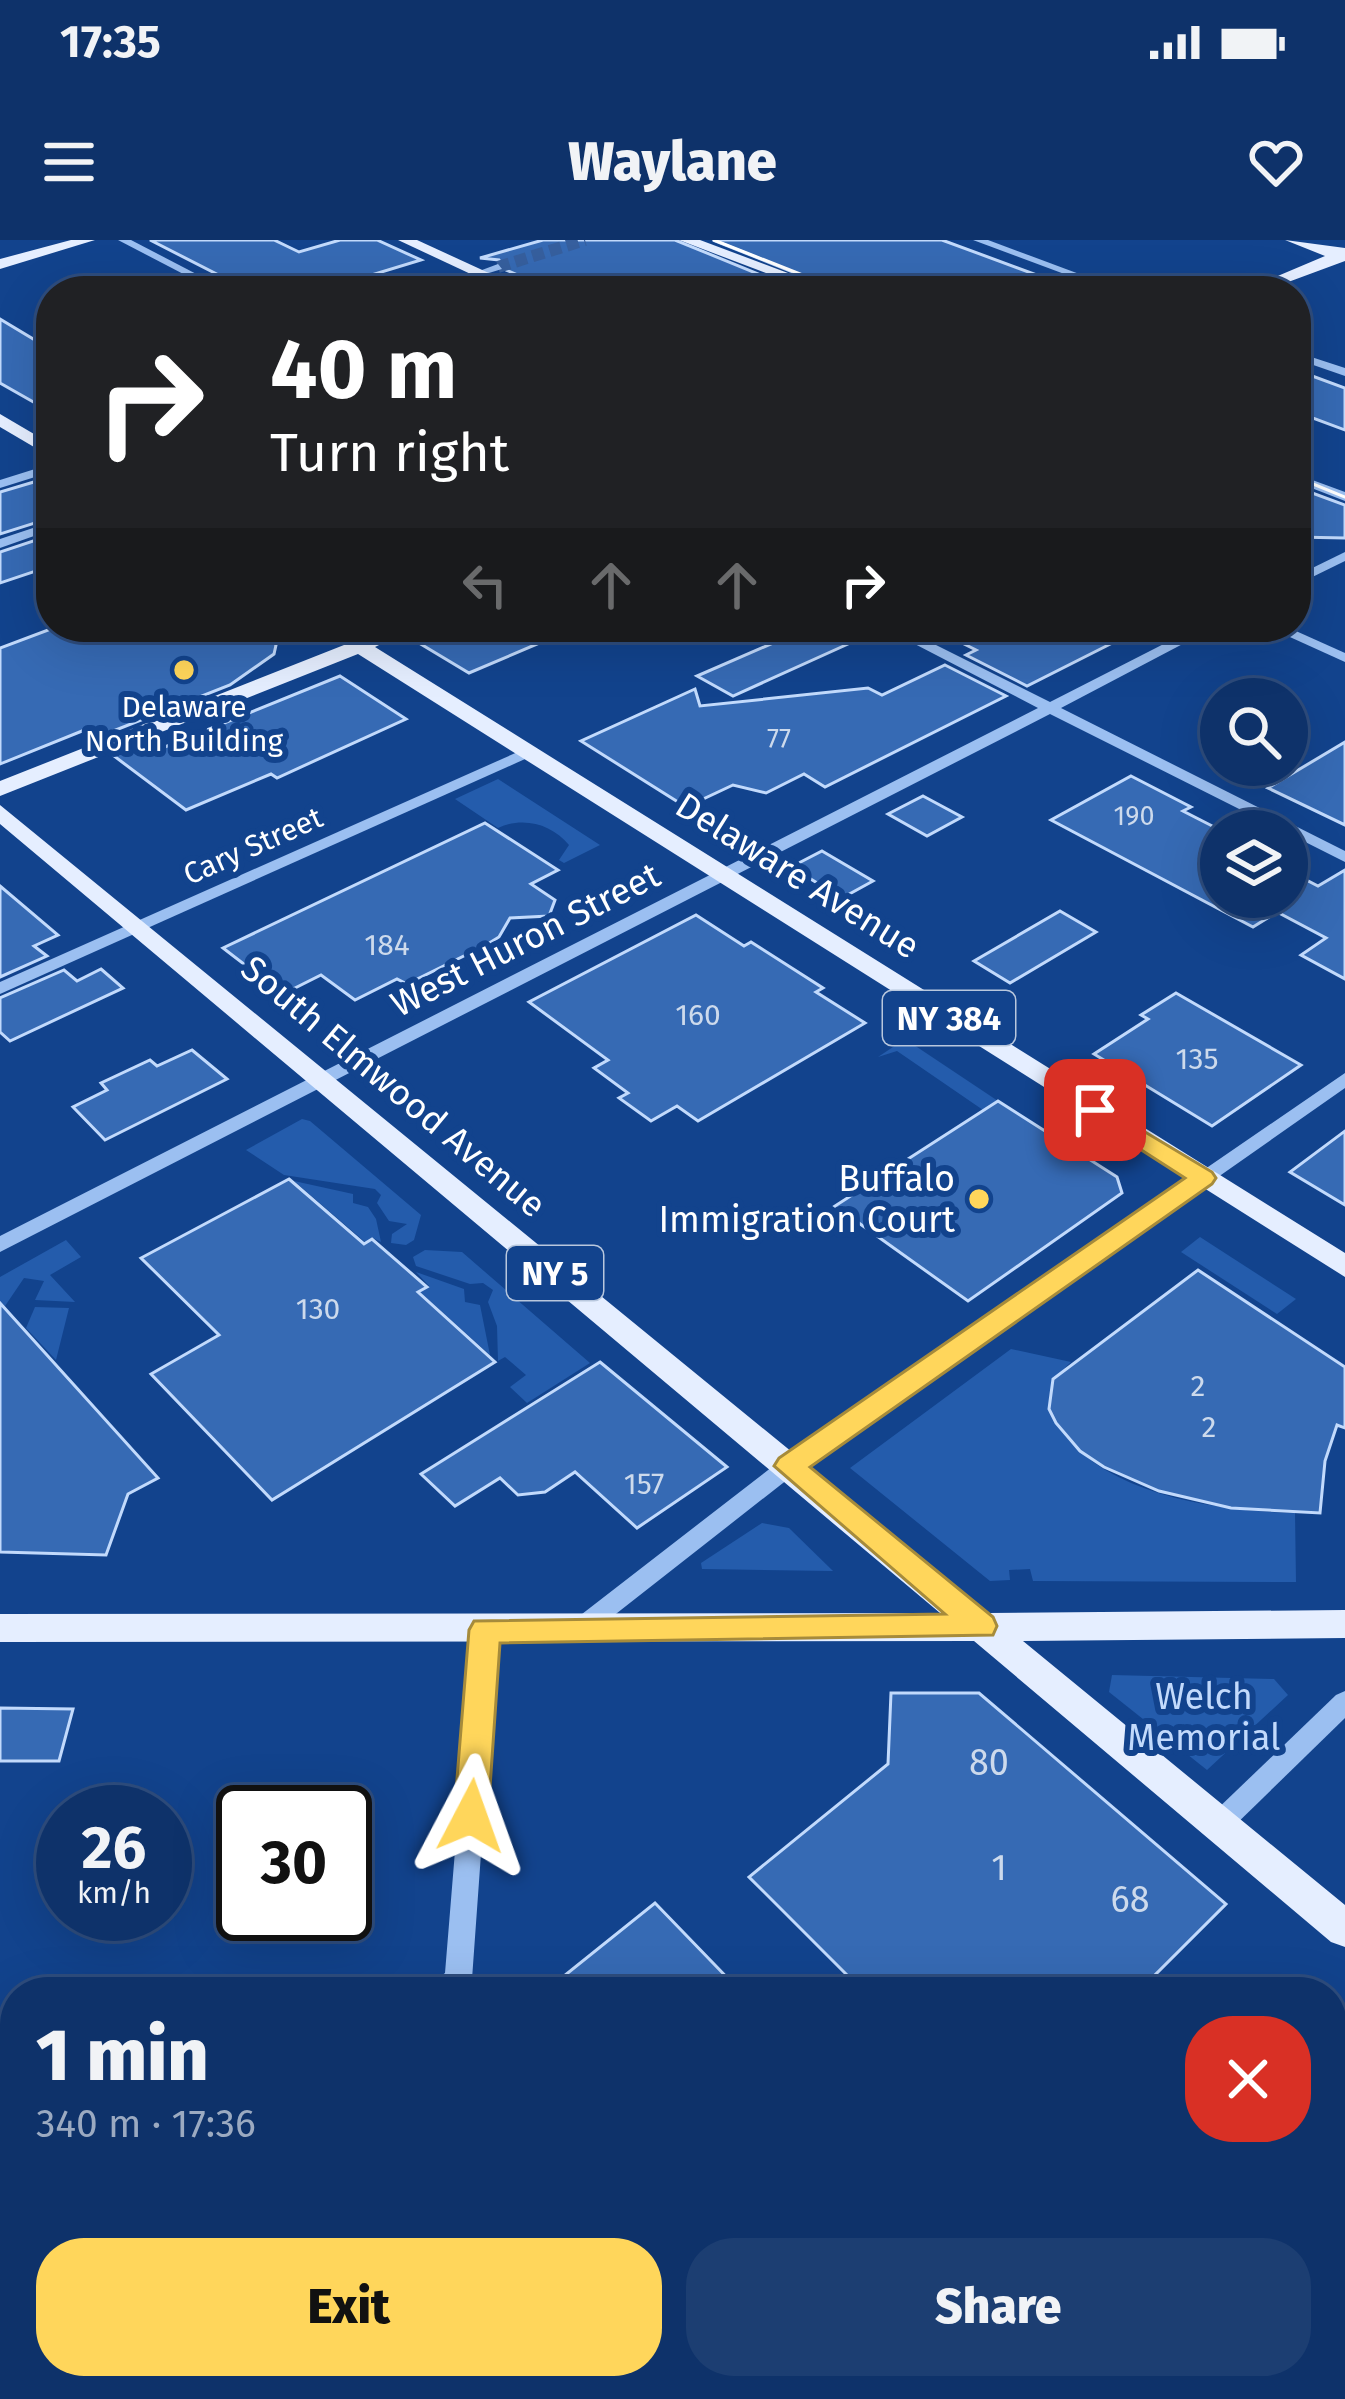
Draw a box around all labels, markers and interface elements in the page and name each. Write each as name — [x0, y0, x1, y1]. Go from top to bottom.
text: 17:35 — [60, 15, 161, 69]
icon: menu — [36, 129, 102, 195]
icon: heart — [1243, 129, 1309, 195]
text: Waylane — [568, 130, 777, 194]
text: 40 m — [270, 319, 458, 420]
icon: right — [72, 324, 228, 480]
text: Turn right — [270, 421, 509, 485]
icon: left — [452, 552, 518, 618]
icon: ahead — [578, 552, 644, 618]
icon: ahead — [704, 552, 770, 618]
icon: right — [830, 552, 896, 618]
marker: Delaware North Building — [171, 657, 197, 683]
map controls — [1200, 678, 1308, 918]
button: search — [1200, 678, 1308, 786]
place label: Delaware North Building — [85, 689, 284, 759]
house number: 77 — [767, 723, 791, 755]
street label: Delaware Avenue — [668, 783, 927, 968]
street label: Cary Street — [178, 799, 328, 893]
house number: 190 — [1114, 800, 1154, 832]
button: layers — [1200, 810, 1308, 918]
street label: West Huron Street — [384, 853, 667, 1027]
house number: 184 — [364, 927, 410, 963]
street label: South Elmwood Avenue — [232, 946, 555, 1227]
road number: NY 384 — [883, 991, 1015, 1045]
house number: 160 — [675, 997, 721, 1033]
house number: 135 — [1176, 1041, 1219, 1077]
pin — [1044, 1059, 1146, 1161]
icon: arrive — [1062, 1077, 1128, 1143]
place label: Buffalo Immigration Court — [658, 1157, 955, 1242]
marker: Buffalo Immigration Court — [966, 1186, 992, 1212]
road number: NY 5 — [507, 1246, 603, 1300]
house number: 130 — [296, 1291, 340, 1327]
house number: 2 — [1191, 1368, 1205, 1404]
house number: 2 — [1202, 1409, 1216, 1445]
house number: 157 — [624, 1466, 664, 1502]
park label: Welch Memorial — [1127, 1675, 1281, 1760]
house number: 80 — [969, 1741, 1009, 1785]
position arrow — [408, 1753, 534, 1879]
speed limit sign: 30 — [216, 1785, 372, 1941]
text: 26 — [82, 1812, 146, 1884]
house number: 1 — [991, 1846, 1007, 1890]
text: km/h — [77, 1875, 151, 1911]
house number: 68 — [1110, 1878, 1150, 1922]
text: 1 min — [36, 2013, 209, 2099]
button: close — [1185, 2016, 1311, 2142]
text: 340 m · 17:36 — [36, 2101, 256, 2147]
button: Exit — [36, 2238, 662, 2376]
button: Share — [686, 2238, 1311, 2376]

